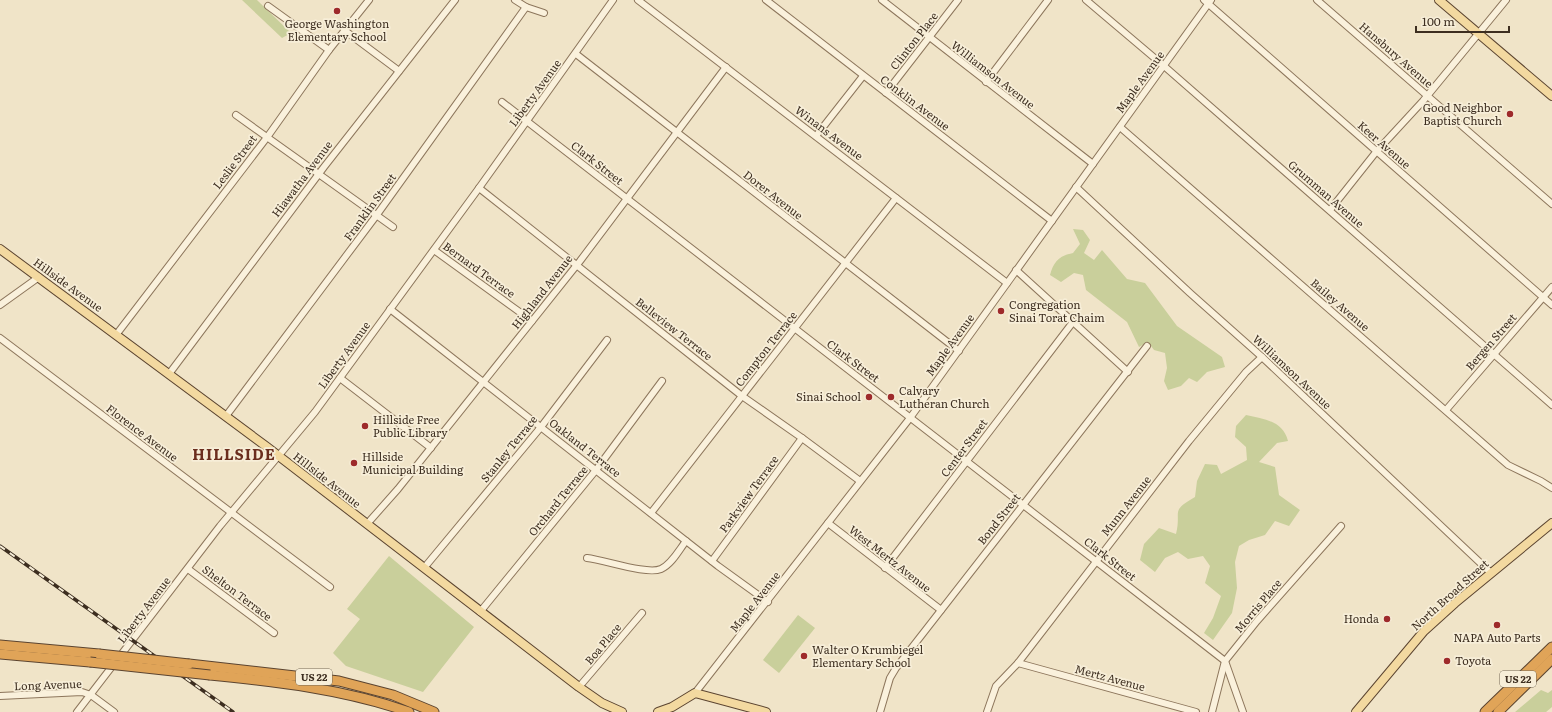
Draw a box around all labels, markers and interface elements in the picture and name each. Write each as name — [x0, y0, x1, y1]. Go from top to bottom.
marker: George Washington Elementary School — [332, 6, 342, 16]
street label: Clinton Place — [886, 8, 941, 73]
scale bar — [1416, 8, 1509, 34]
text: 100 m — [1422, 12, 1455, 30]
place label: George Washington Elementary School — [285, 15, 389, 44]
street label: Hansbury Avenue — [1356, 18, 1437, 91]
street label: Williamson Avenue — [948, 36, 1039, 112]
street label: Maple Avenue — [1111, 47, 1167, 116]
street label: Liberty Avenue — [504, 55, 564, 129]
street label: Conklin Avenue — [877, 71, 954, 134]
place label: Good Neighbor Baptist Church — [1423, 99, 1503, 128]
street label: Winans Avenue — [792, 101, 867, 163]
marker: Good Neighbor Baptist Church — [1505, 109, 1515, 119]
street label: Keer Avenue — [1355, 117, 1415, 172]
street label: Leslie Street — [208, 130, 260, 192]
street label: Hiawatha Avenue — [267, 137, 335, 220]
street label: Clark Street — [568, 137, 628, 188]
street label: Grumman Avenue — [1285, 156, 1368, 231]
street label: Dorer Avenue — [741, 166, 807, 223]
street label: Franklin Street — [339, 169, 399, 243]
street label: Bernard Terrace — [440, 238, 519, 301]
street label: Highland Avenue — [507, 251, 576, 332]
street label: Hillside Avenue — [31, 254, 107, 315]
street label: Bailey Avenue — [1308, 274, 1374, 334]
street label: Belleview Terrace — [633, 293, 717, 363]
place label: Congregation Sinai Torat Chaim — [1009, 296, 1105, 325]
marker: Congregation Sinai Torat Chaim — [996, 306, 1006, 316]
street label: Compton Terrace — [731, 307, 800, 389]
street label: Bergen Street — [1461, 309, 1520, 373]
street label: Maple Avenue — [921, 310, 977, 379]
street label: Liberty Avenue — [313, 317, 373, 391]
street label: Williamson Avenue — [1250, 331, 1336, 412]
street label: Clark Street — [824, 335, 884, 386]
place label: Calvary Lutheran Church — [899, 382, 990, 411]
place label: Sinai School — [796, 388, 861, 404]
marker: Sinai School — [864, 392, 874, 402]
marker: Calvary Lutheran Church — [886, 392, 896, 402]
street label: Florence Avenue — [103, 400, 182, 465]
place label: Hillside Free Public Library — [373, 411, 448, 440]
street label: Stanley Terrace — [476, 411, 540, 485]
street label: Oakland Terrace — [546, 414, 625, 480]
street label: Center Street — [936, 415, 991, 480]
marker: Hillside Free Public Library — [360, 421, 370, 431]
district label: HILLSIDE — [192, 442, 276, 465]
street label: Hillside Avenue — [290, 448, 365, 511]
place label: Hillside Municipal Building — [362, 448, 464, 477]
street label: Parkview Terrace — [715, 451, 782, 535]
marker: Hillside Municipal Building — [349, 458, 359, 468]
street label: Orchard Terrace — [524, 462, 591, 539]
street label: Munn Avenue — [1097, 472, 1154, 539]
street label: Bond Street — [973, 489, 1024, 547]
street label: West Mertz Avenue — [846, 521, 935, 596]
street label: Clark Street — [1081, 533, 1141, 584]
street label: North Broad Street — [1407, 555, 1492, 633]
street label: Shelton Terrace — [199, 561, 276, 624]
street label: Maple Avenue — [725, 567, 783, 635]
street label: Liberty Avenue — [113, 573, 174, 646]
street label: Morris Place — [1230, 575, 1285, 636]
place label: Honda — [1344, 610, 1379, 626]
marker: Honda — [1382, 614, 1392, 624]
street label: Boa Place — [580, 619, 624, 667]
marker: NAPA Auto Parts — [1492, 620, 1502, 630]
place label: NAPA Auto Parts — [1453, 629, 1541, 645]
place label: Walter O Krumbiegel Elementary School — [812, 641, 924, 670]
marker: Walter O Krumbiegel Elementary School — [799, 651, 809, 661]
place label: Toyota — [1455, 652, 1491, 668]
marker: Toyota — [1442, 656, 1452, 666]
street label: Mertz Avenue — [1073, 660, 1147, 694]
road number: US 22 — [296, 669, 332, 685]
road number: US 22 — [1500, 671, 1536, 687]
street label: Long Avenue — [14, 675, 82, 693]

